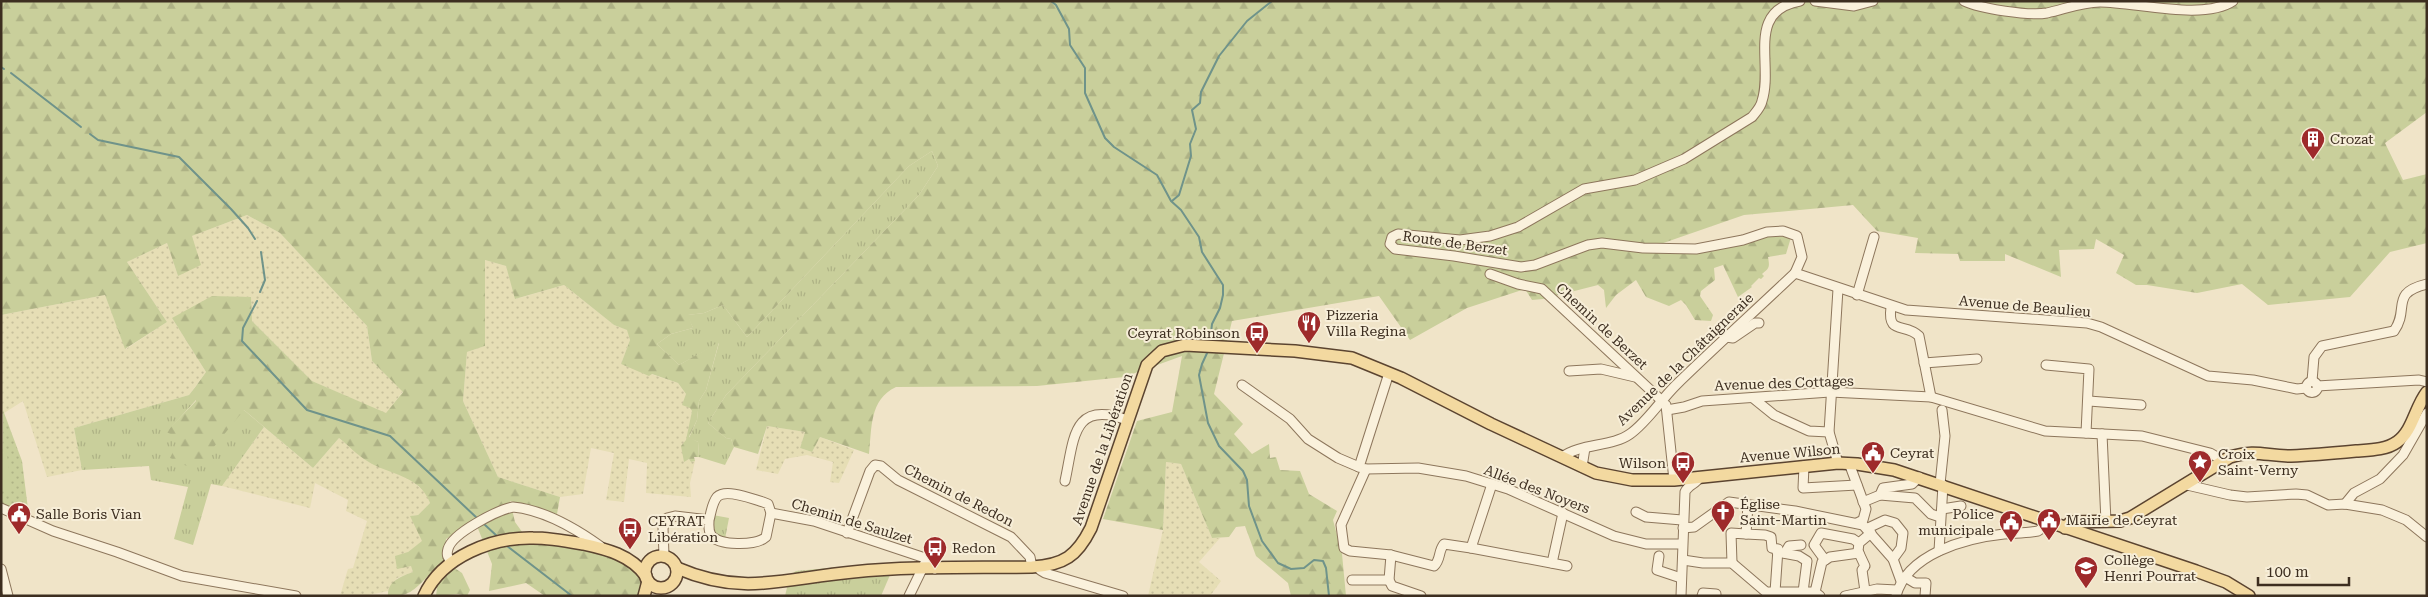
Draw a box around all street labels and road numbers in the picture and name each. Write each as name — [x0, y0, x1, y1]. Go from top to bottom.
street label: Route de Berzet — [1402, 228, 1508, 258]
street label: Chemin de Berzet — [1553, 280, 1651, 372]
street label: Avenue de la Châtaigneraie — [1614, 289, 1757, 428]
street label: Avenue de Beaulieu — [1958, 292, 2092, 320]
street label: Avenue de la Libération — [1068, 371, 1136, 527]
street label: Avenue des Cottages — [1714, 373, 1854, 393]
street label: Avenue Wilson — [1739, 441, 1841, 465]
street label: Chemin de Redon — [902, 460, 1016, 530]
street label: Allée des Noyers — [1482, 461, 1592, 517]
street label: Chemin de Saulzet — [790, 495, 914, 547]

